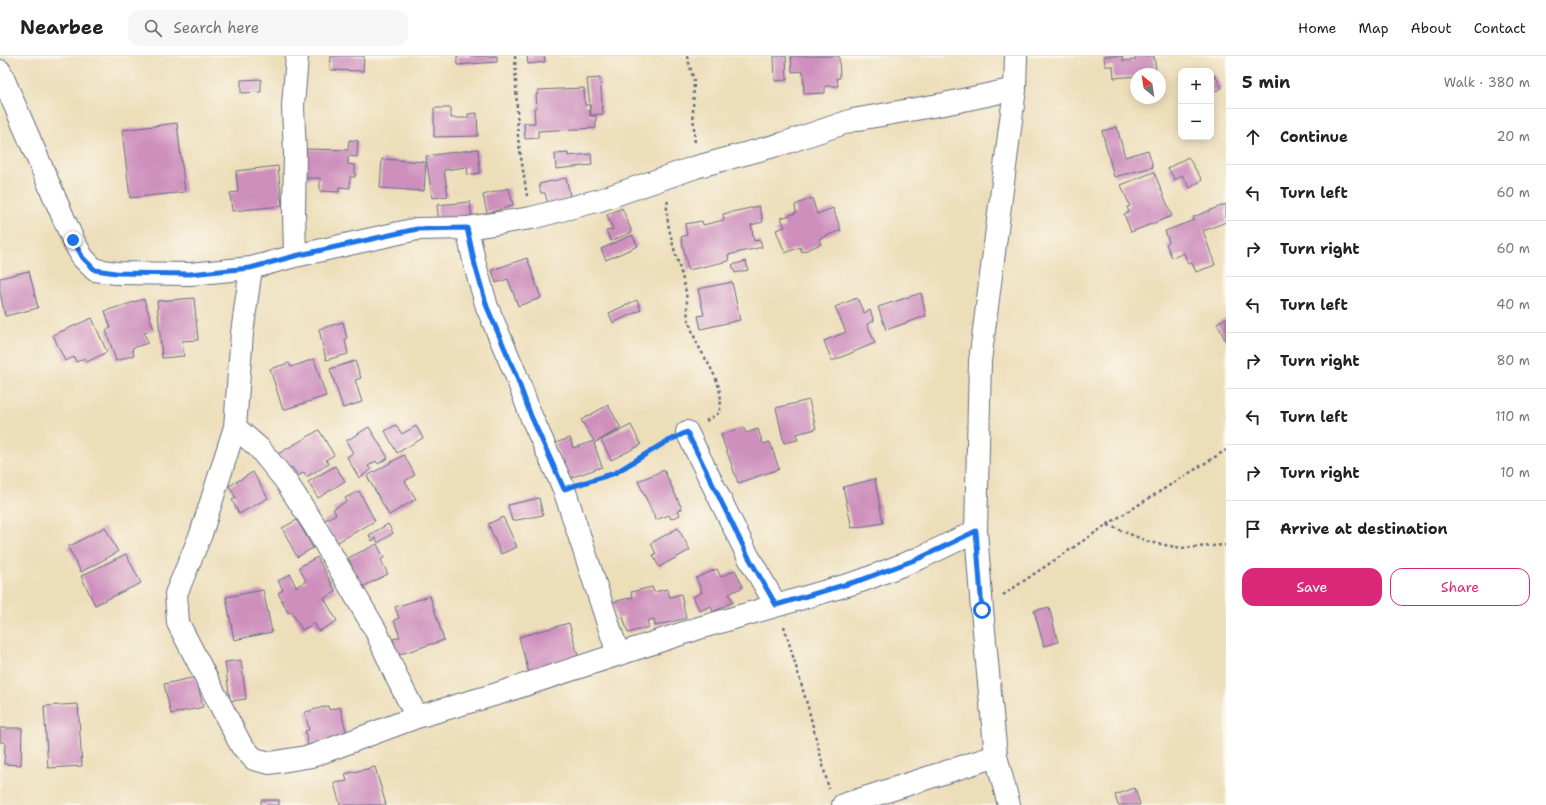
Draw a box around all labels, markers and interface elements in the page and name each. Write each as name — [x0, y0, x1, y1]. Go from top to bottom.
search box — [128, 10, 408, 46]
text: Nearbee — [20, 15, 104, 40]
icon: search — [142, 17, 164, 39]
text: Search here — [174, 18, 259, 38]
text: Home — [1298, 19, 1337, 37]
text: Map — [1359, 19, 1389, 37]
text: About — [1411, 19, 1452, 37]
text: Contact — [1474, 19, 1526, 37]
north arrow — [1130, 68, 1166, 104]
map controls — [1178, 68, 1214, 140]
button: + — [1178, 68, 1214, 104]
text: 5 min — [1242, 71, 1290, 93]
text: Walk · 380 m — [1444, 74, 1530, 91]
button: − — [1178, 104, 1214, 140]
icon: ahead — [1242, 126, 1264, 148]
text: Continue — [1280, 127, 1348, 147]
text: 20 m — [1497, 128, 1530, 145]
icon: left — [1242, 182, 1264, 204]
text: Turn left — [1280, 183, 1348, 203]
text: 60 m — [1497, 184, 1530, 201]
route end — [64, 231, 82, 249]
icon: right — [1242, 238, 1264, 260]
text: Turn right — [1280, 239, 1360, 259]
text: 60 m — [1497, 240, 1530, 257]
icon: left — [1242, 294, 1264, 316]
text: Turn left — [1280, 295, 1348, 315]
text: 40 m — [1496, 296, 1530, 313]
icon: right — [1242, 350, 1264, 372]
text: Turn right — [1280, 351, 1360, 371]
text: 80 m — [1496, 352, 1530, 369]
icon: left — [1242, 406, 1264, 428]
text: Turn left — [1280, 407, 1348, 427]
text: 110 m — [1495, 408, 1530, 425]
icon: right — [1242, 462, 1264, 484]
text: Turn right — [1280, 463, 1360, 483]
text: 10 m — [1500, 464, 1530, 481]
icon: arrive — [1242, 518, 1264, 540]
text: Arrive at destination — [1280, 519, 1448, 539]
button: Save — [1242, 568, 1382, 606]
button: Share — [1390, 568, 1530, 606]
route start — [973, 601, 991, 619]

